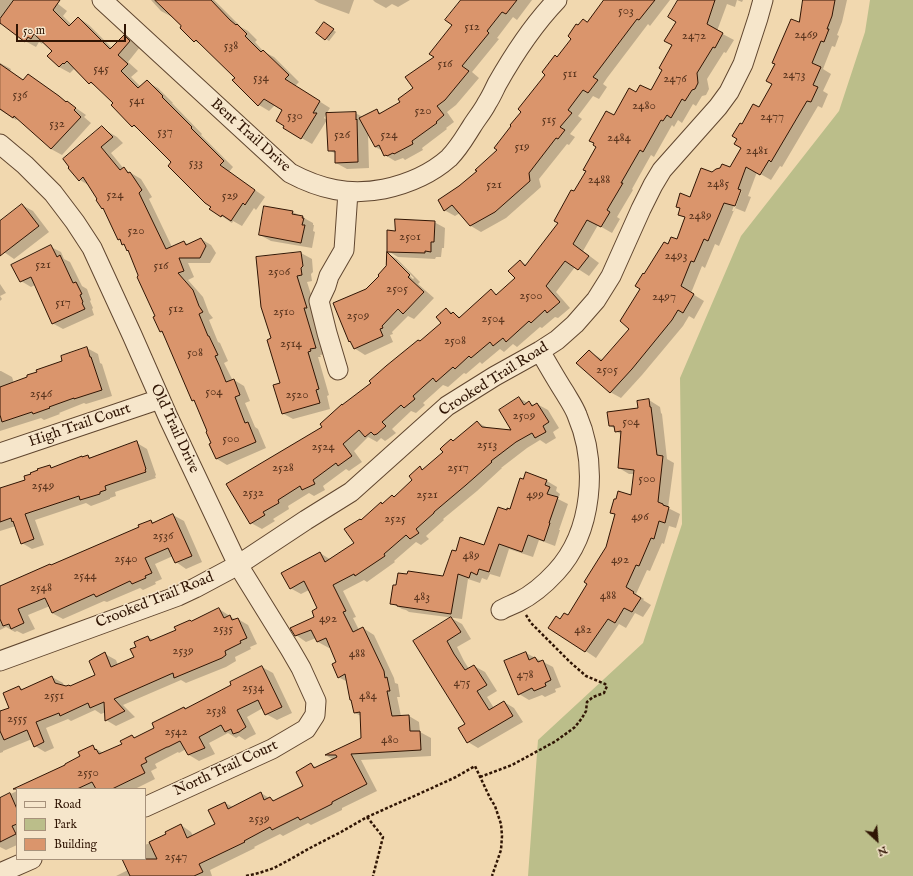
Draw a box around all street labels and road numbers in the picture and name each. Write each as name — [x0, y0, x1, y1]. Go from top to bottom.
street label: Bent Trail Drive — [206, 95, 294, 177]
street label: Crooked Trail Road — [436, 339, 552, 421]
street label: Old Trail Drive — [146, 382, 202, 476]
street label: High Trail Court — [27, 400, 133, 452]
street label: Crooked Trail Road — [93, 569, 217, 633]
street label: North Trail Court — [171, 737, 281, 801]

